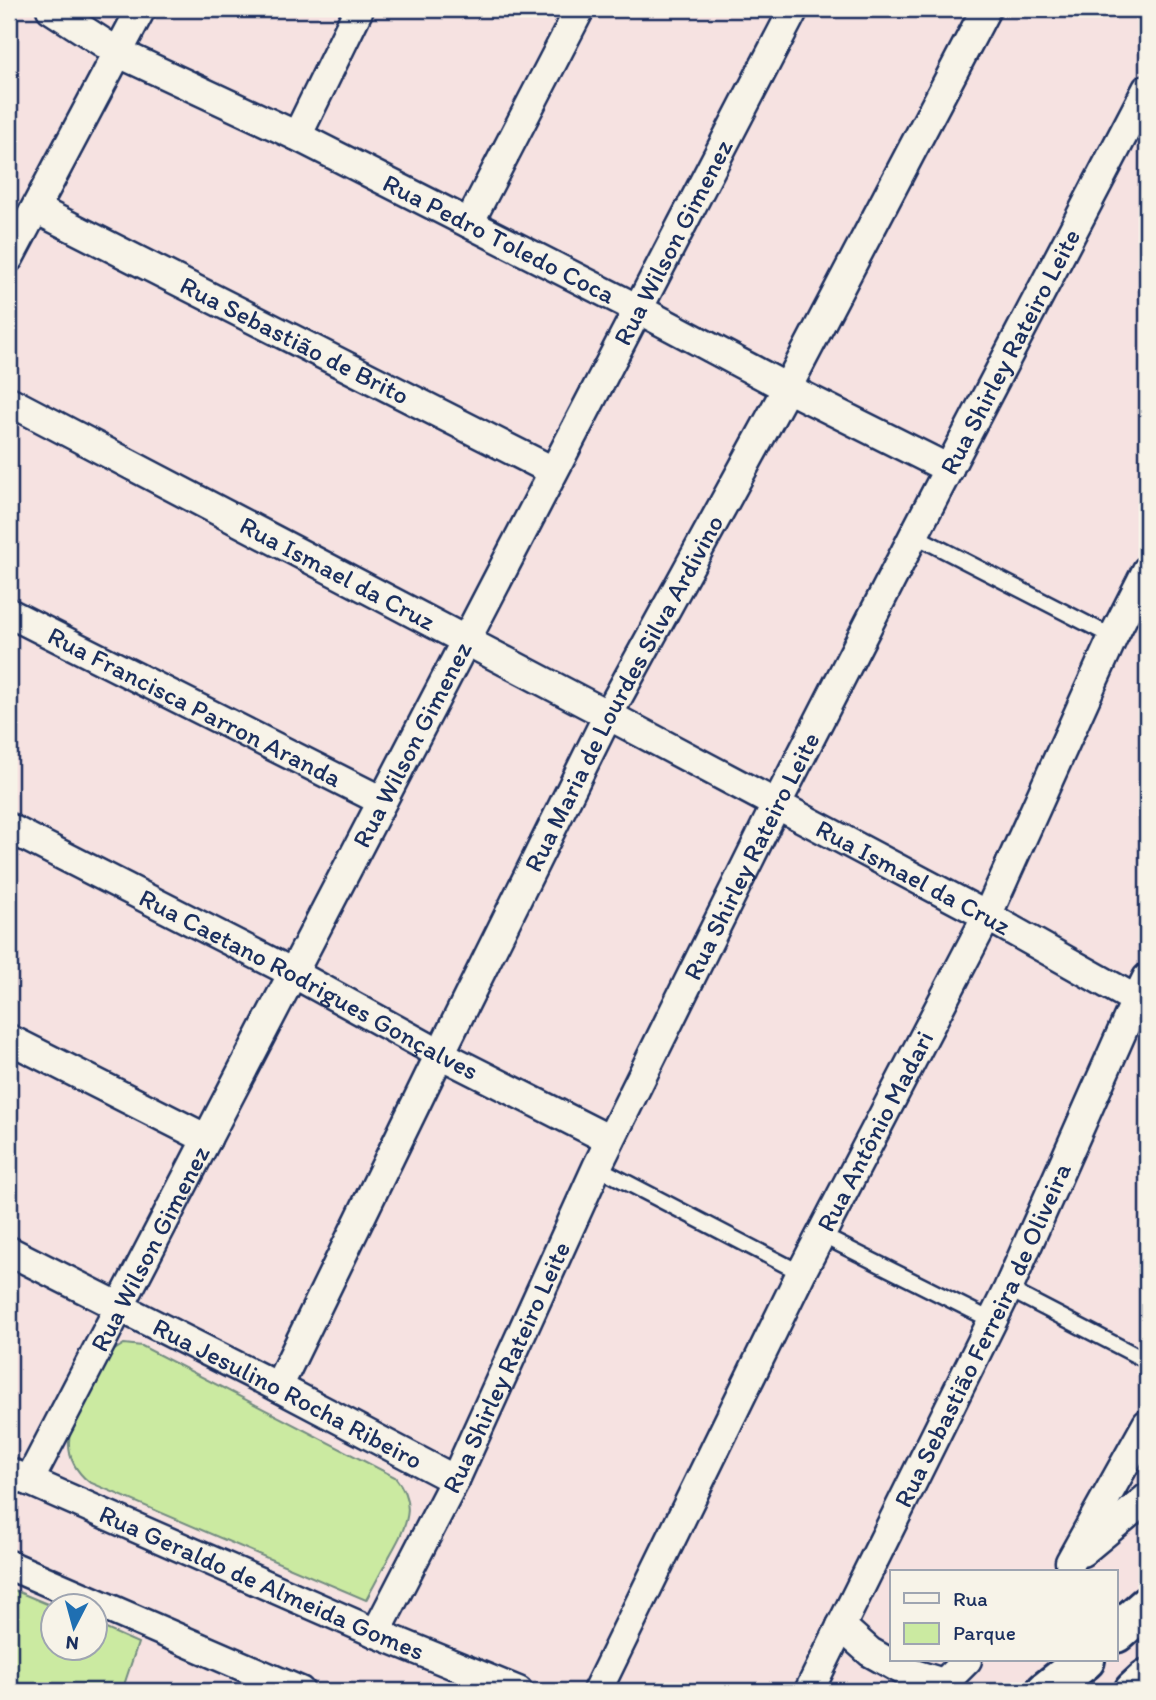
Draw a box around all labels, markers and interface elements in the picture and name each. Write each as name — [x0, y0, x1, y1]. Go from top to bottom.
street label: Rua Wilson Gimenez — [606, 134, 739, 351]
street label: Rua Pedro Toledo Coca — [378, 166, 621, 311]
street label: Rua Shirley Rateiro Leite — [932, 223, 1087, 480]
street label: Rua Sebastião de Brito — [175, 269, 414, 411]
street label: Rua Ismael da Cruz — [234, 509, 441, 638]
street label: Rua Maria de Lourdes Silva Ardivino — [517, 509, 730, 877]
street label: Rua Francisca Parron Aranda — [43, 619, 347, 794]
street label: Rua Wilson Gimenez — [345, 636, 478, 853]
street label: Rua Shirley Rateiro Leite — [676, 727, 827, 985]
street label: Rua Ismael da Cruz — [810, 812, 1016, 942]
street label: Rua Caetano Rodrigues Gonçalves — [134, 881, 484, 1087]
street label: Rua Antônio Madari — [809, 1025, 940, 1237]
street label: Rua Wilson Gimenez — [83, 1140, 217, 1357]
street label: Rua Sebastião Ferreira de Oliveira — [887, 1157, 1078, 1512]
street label: Rua Shirley Rateiro Leite — [435, 1236, 577, 1499]
street label: Rua Jesulino Rocha Ribeiro — [148, 1310, 428, 1476]
street label: Rua Geraldo de Almeida Gomes — [94, 1498, 429, 1667]
legend — [890, 1570, 1118, 1662]
text: Rua — [953, 1586, 988, 1611]
north arrow — [38, 1592, 108, 1662]
text: Parque — [953, 1620, 1016, 1645]
text: N — [65, 1631, 80, 1656]

